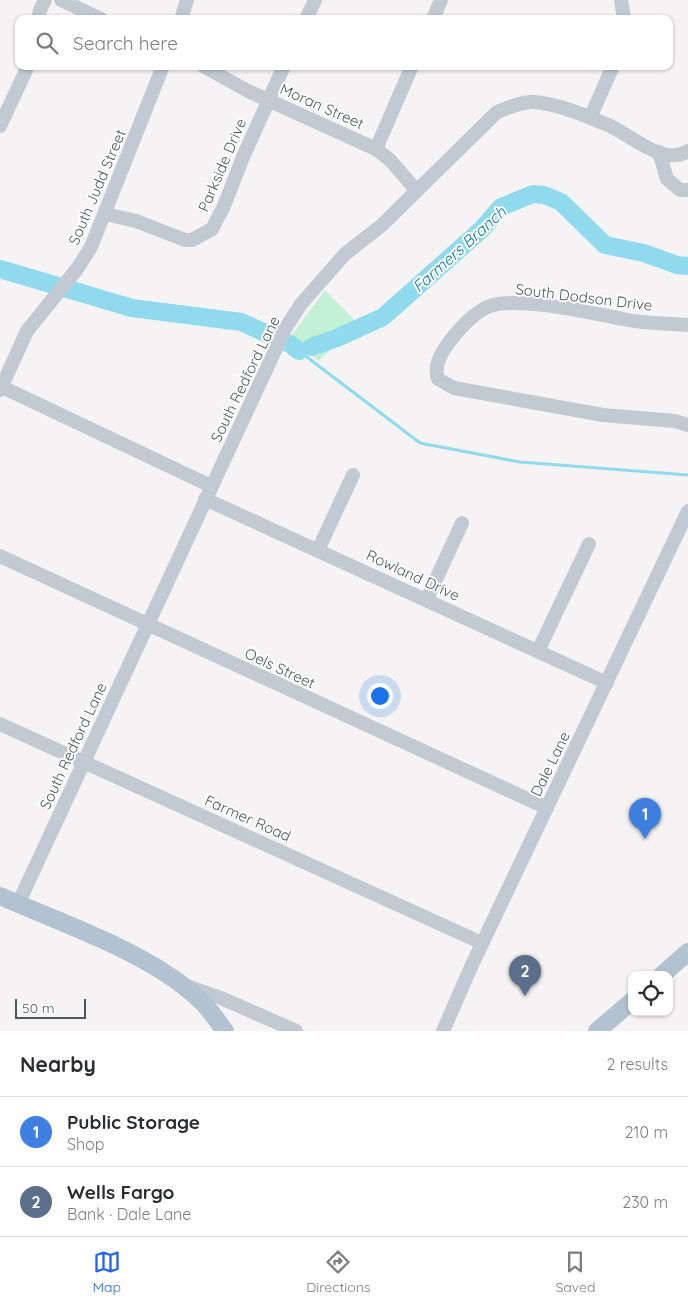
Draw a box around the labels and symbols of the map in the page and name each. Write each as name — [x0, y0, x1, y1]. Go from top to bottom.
street label: Moran Street — [277, 79, 367, 133]
street label: Parkside Drive — [194, 115, 250, 215]
street label: South Judd Street — [64, 126, 130, 248]
water label: Farmers Branch — [408, 201, 511, 296]
street label: South Dodson Drive — [514, 279, 654, 315]
street label: South Redford Lane — [206, 313, 284, 445]
street label: Rowland Drive — [363, 545, 463, 605]
street label: Oels Street — [242, 643, 318, 693]
street label: South Redford Lane — [35, 679, 111, 813]
your location — [367, 683, 393, 709]
street label: Dale Lane — [526, 728, 574, 800]
street label: Farmer Road — [202, 791, 294, 845]
pin: 1 — [629, 798, 661, 839]
pin: 2 — [509, 955, 541, 996]
scale bar — [15, 996, 86, 1019]

